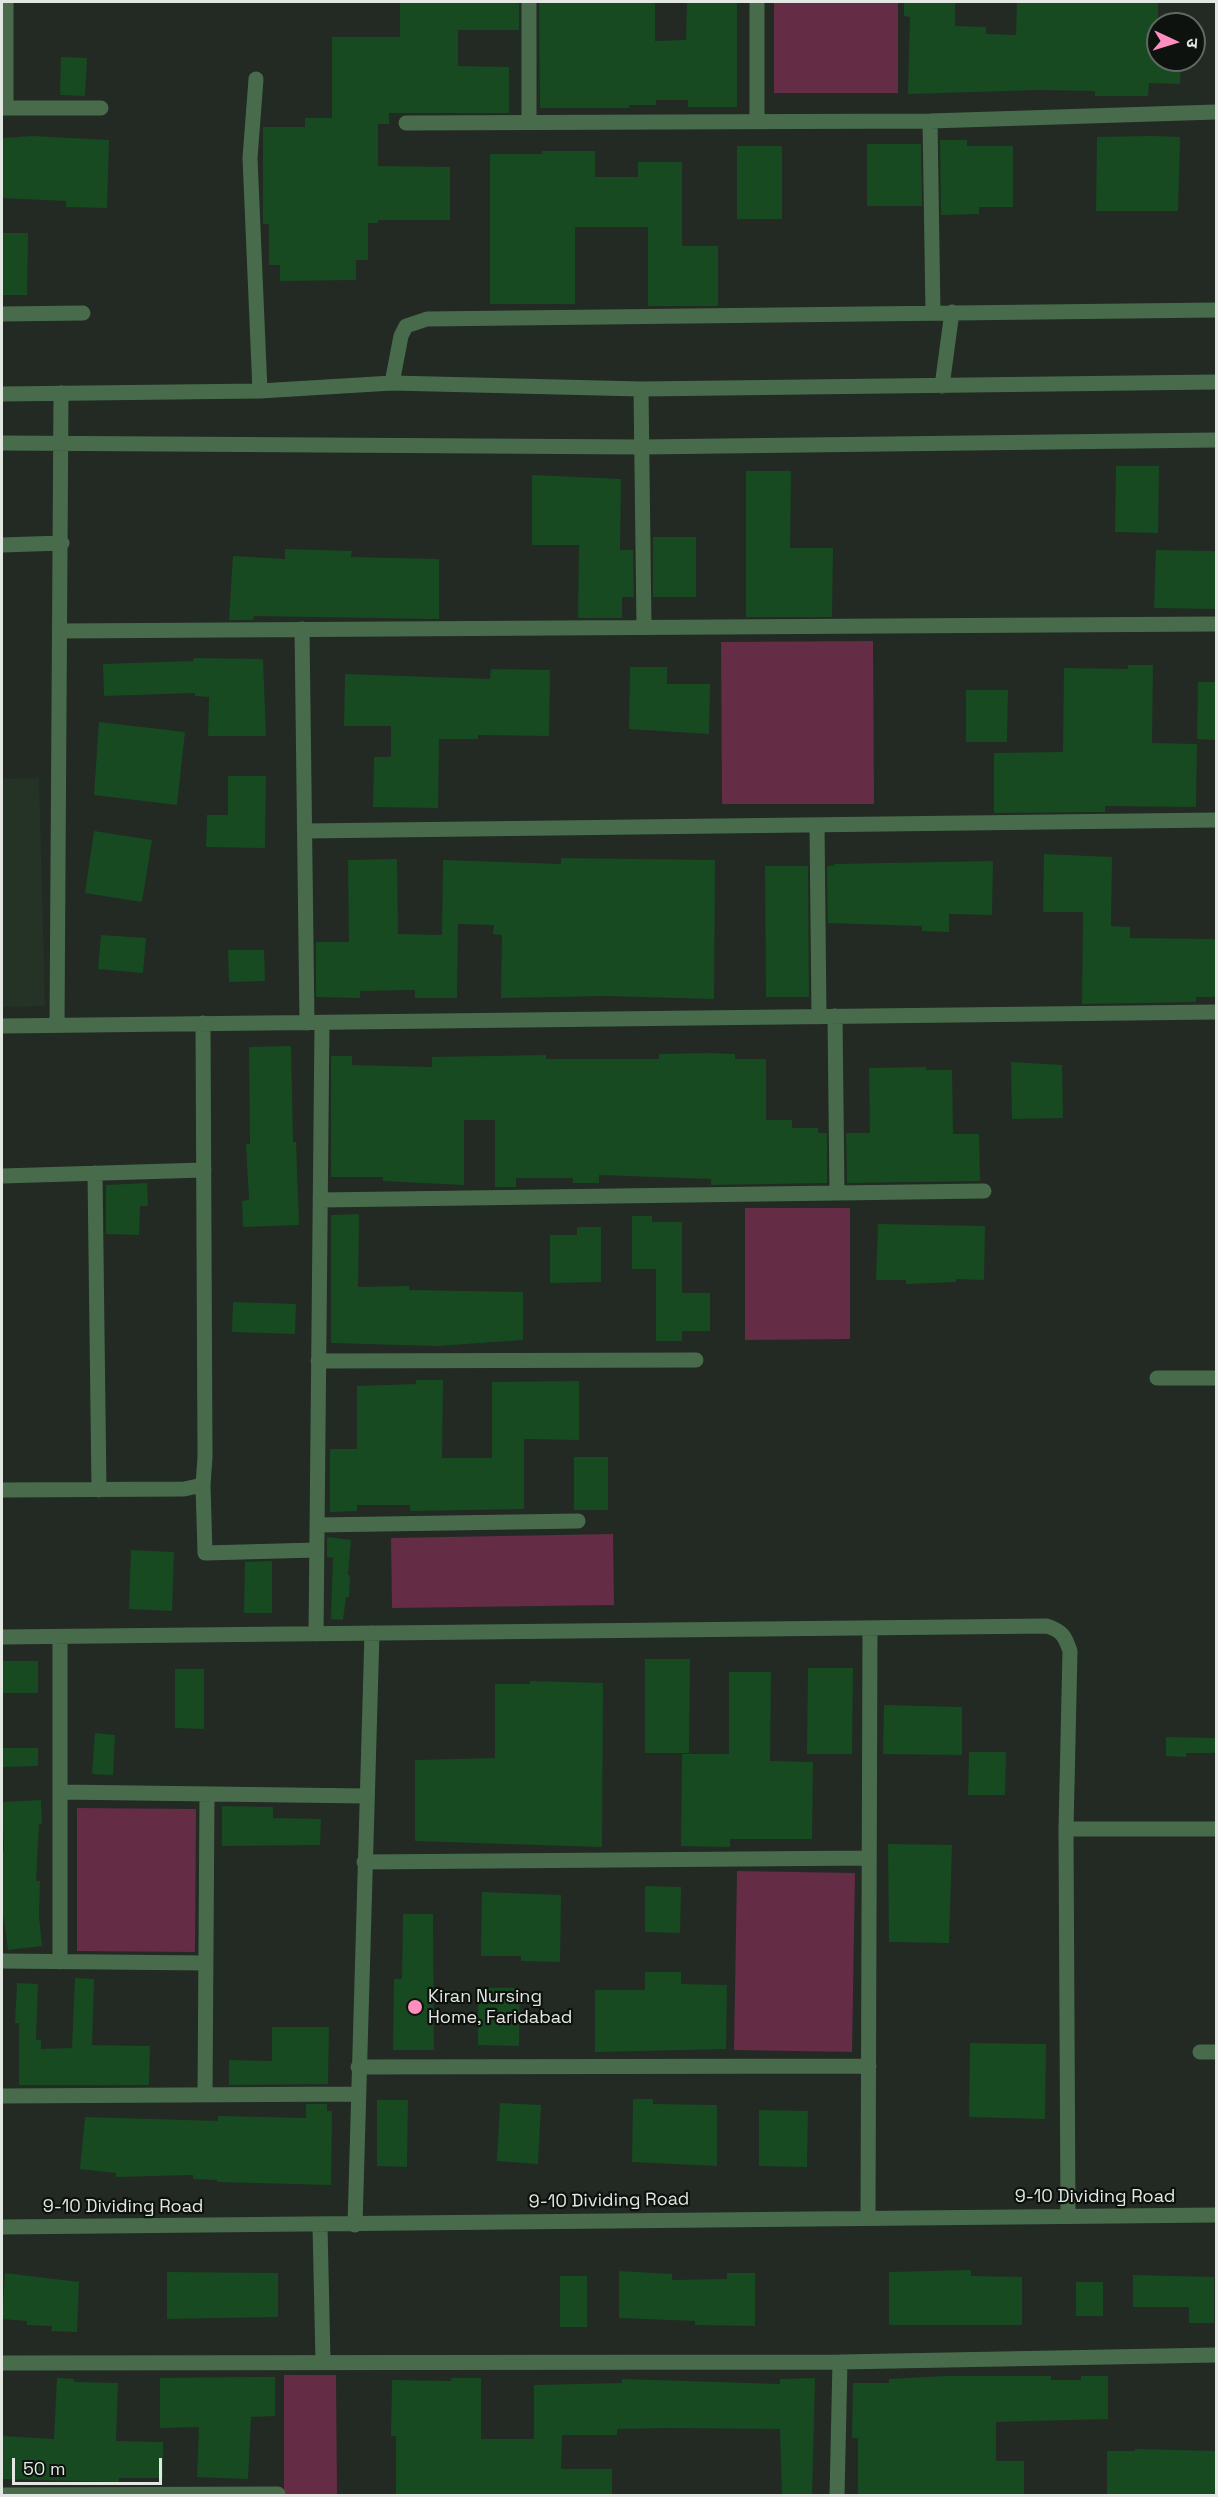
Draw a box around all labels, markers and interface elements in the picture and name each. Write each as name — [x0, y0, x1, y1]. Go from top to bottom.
north arrow — [1146, 12, 1206, 72]
text: उ — [1182, 38, 1203, 49]
place label: Kiran Nursing Home, Faridabad — [428, 1986, 572, 2028]
marker: Kiran Nursing Home, Faridabad — [406, 1998, 424, 2016]
street label: 9-10 Dividing Road — [1015, 2186, 1175, 2208]
street label: 9-10 Dividing Road — [528, 2189, 690, 2213]
street label: 9-10 Dividing Road — [43, 2196, 203, 2218]
scale bar — [15, 2446, 165, 2484]
text: 50 m — [23, 2457, 65, 2480]

